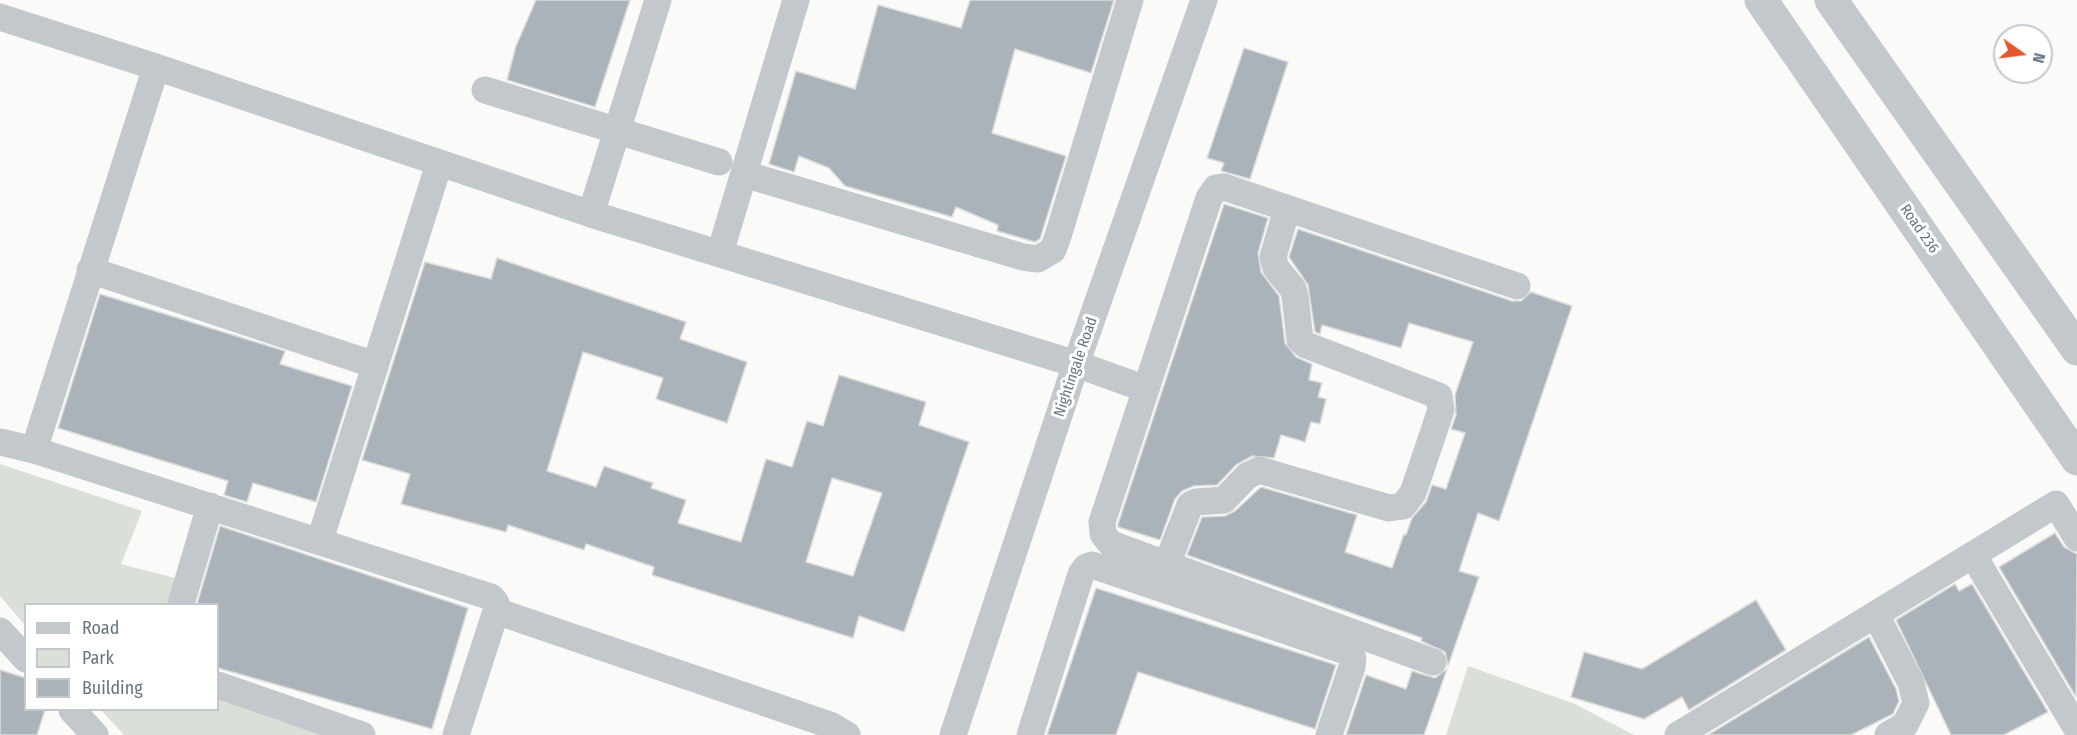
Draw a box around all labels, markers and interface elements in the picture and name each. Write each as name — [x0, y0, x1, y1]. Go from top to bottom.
north arrow — [1993, 24, 2053, 84]
text: N — [2029, 51, 2049, 65]
street label: Road 236 — [1896, 201, 1942, 257]
street label: Nightingale Road — [1051, 315, 1101, 419]
legend — [24, 603, 219, 711]
text: Road — [82, 617, 119, 639]
text: Park — [82, 647, 114, 669]
text: Building — [82, 677, 143, 699]

